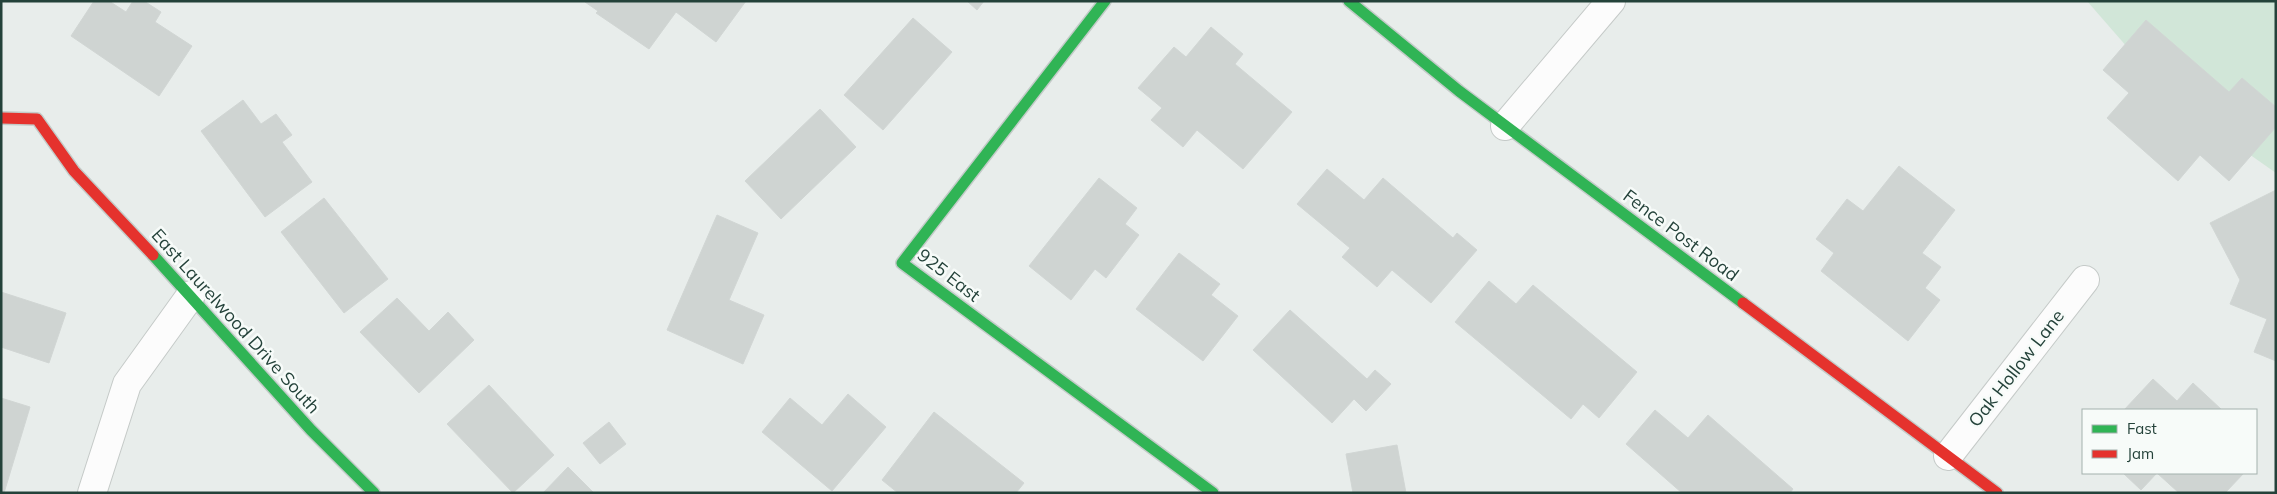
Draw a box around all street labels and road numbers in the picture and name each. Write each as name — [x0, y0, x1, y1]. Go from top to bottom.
street label: Fence Post Road — [1619, 184, 1743, 286]
street label: East Laurelwood Drive South — [147, 224, 325, 418]
street label: 925 East — [913, 243, 985, 307]
street label: Oak Hollow Lane — [1963, 305, 2069, 431]

